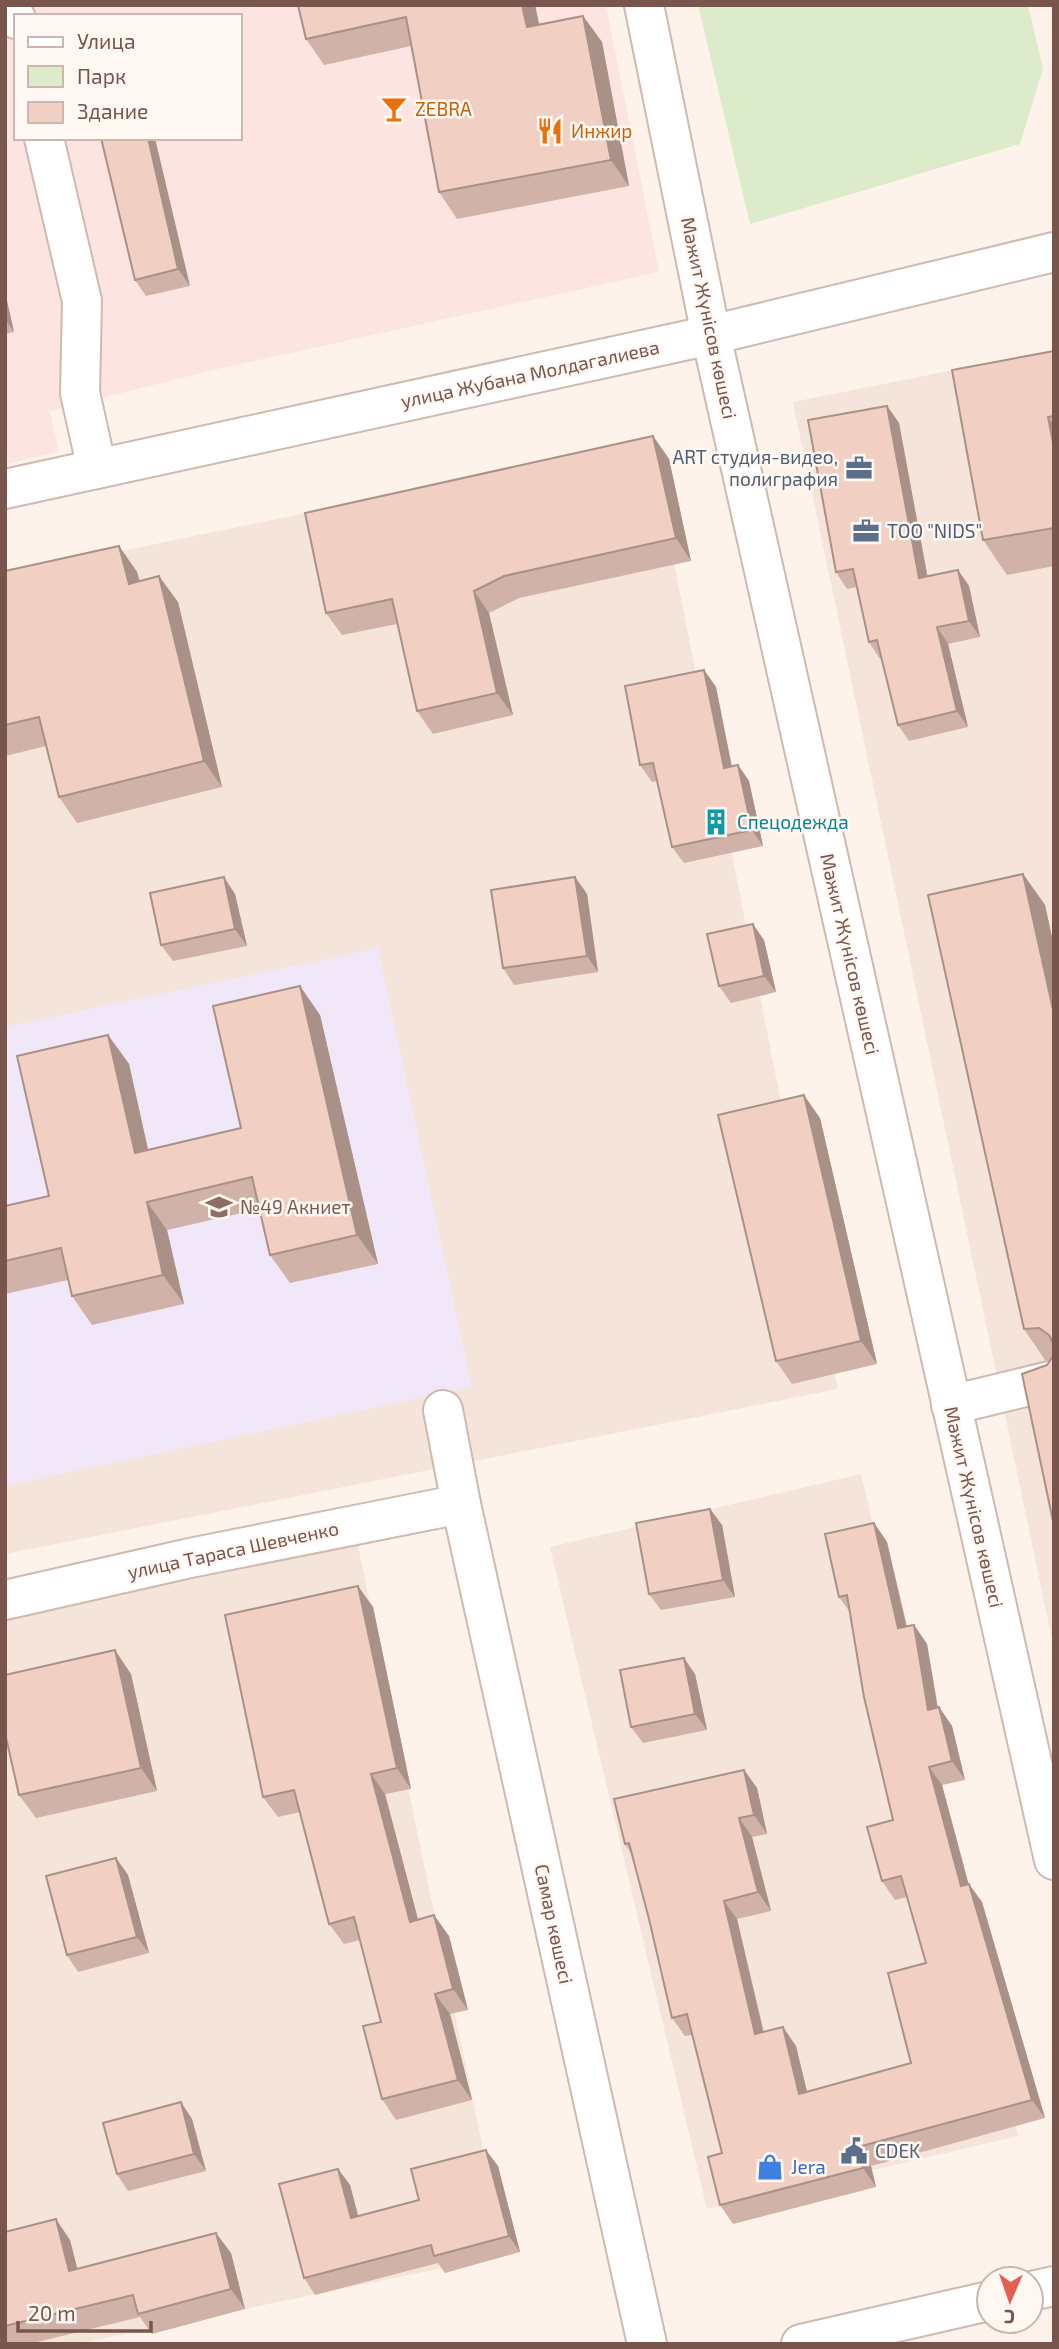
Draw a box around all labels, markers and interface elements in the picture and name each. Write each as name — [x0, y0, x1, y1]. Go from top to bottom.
legend — [14, 14, 242, 140]
text: Улица — [77, 28, 136, 53]
text: Парк — [77, 63, 126, 88]
bar icon: ZEBRA — [379, 94, 409, 124]
place label: ZEBRA — [415, 97, 472, 120]
text: Здание — [77, 98, 148, 123]
restaurant icon: Инжир — [535, 116, 565, 146]
place label: Инжир — [571, 119, 632, 142]
street label: Мәжит Жүнісов көшесі — [677, 215, 742, 421]
street label: улица Жубана Молдагалиева — [399, 335, 661, 413]
place label: ART студия-видео, полиграфия — [672, 445, 838, 490]
office icon: ART студия-видео, полиграфия — [844, 453, 874, 483]
office icon: TOO "NIDS" — [851, 516, 881, 546]
place label: TOO "NIDS" — [887, 519, 982, 542]
building icon: Спецодежда — [701, 807, 731, 837]
place label: Спецодежда — [737, 810, 849, 833]
street label: Мәжит Жүнісов көшесі — [816, 851, 885, 1057]
school or university icon: №49 Акниет — [204, 1192, 234, 1222]
place label: №49 Акниет — [240, 1195, 351, 1218]
street label: Мәжит Жүнісов көшесі — [940, 1404, 1009, 1610]
street label: улица Тараса Шевченко — [125, 1516, 341, 1584]
street label: Самар көшесі — [531, 1862, 578, 1986]
public building icon: CDEK — [839, 2136, 869, 2166]
place label: CDEK — [875, 2139, 920, 2162]
shop icon: Jera — [755, 2152, 785, 2182]
place label: Jera — [791, 2155, 826, 2178]
north arrow — [975, 2265, 1045, 2335]
scale bar — [18, 2290, 150, 2334]
text: 20 m — [28, 2300, 76, 2325]
text: С — [1003, 2306, 1015, 2329]

